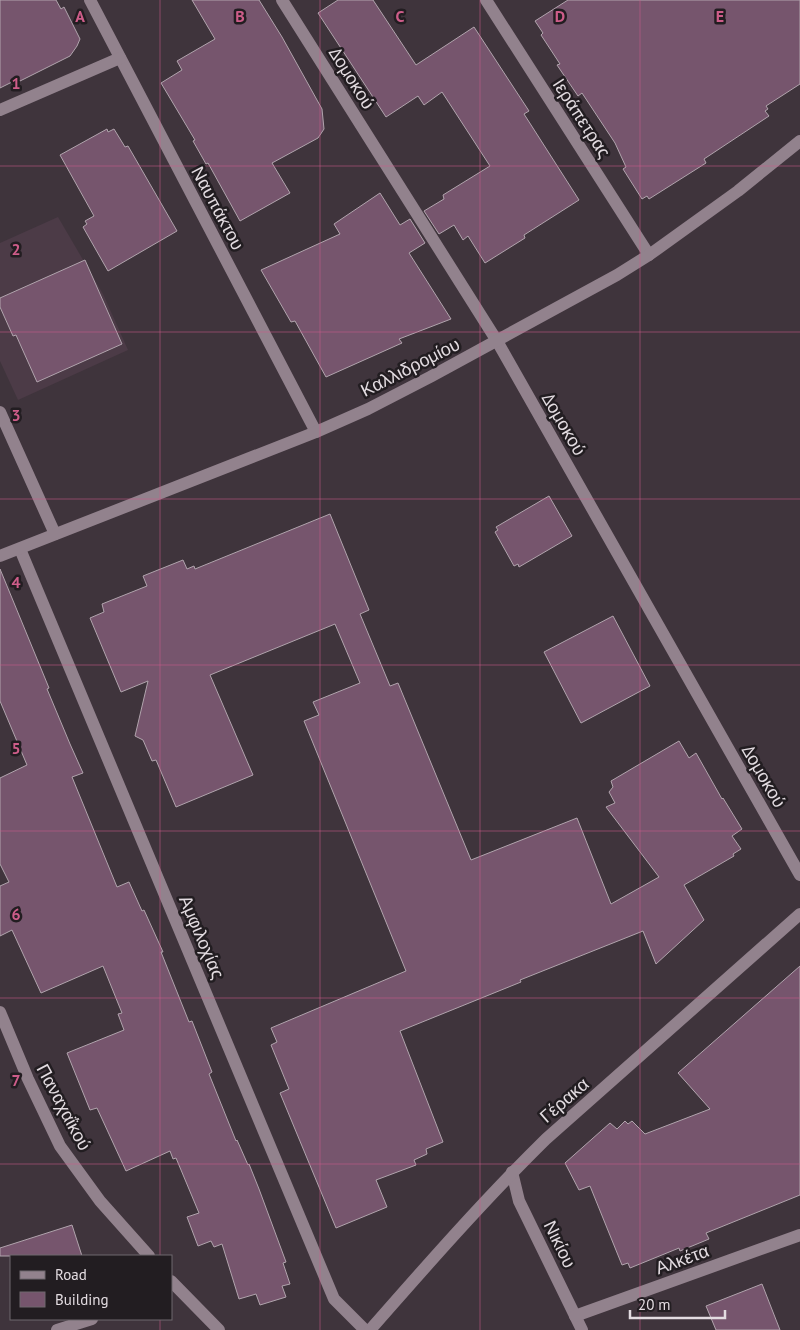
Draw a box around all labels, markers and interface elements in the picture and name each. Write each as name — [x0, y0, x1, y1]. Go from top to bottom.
text: A — [75, 6, 85, 26]
text: B — [235, 6, 245, 26]
text: C — [396, 6, 405, 26]
text: D — [555, 6, 565, 26]
text: E — [716, 6, 724, 26]
street label: Δομοκού — [324, 43, 380, 113]
text: 1 — [11, 73, 21, 93]
street label: Ιεράπετρας — [548, 74, 616, 162]
street label: Ναυπάκτου — [186, 162, 250, 254]
text: 2 — [11, 239, 21, 259]
street label: Καλλιδρομίου — [357, 332, 463, 402]
street label: Δομοκού — [537, 388, 591, 460]
text: 3 — [11, 405, 21, 425]
text: 4 — [11, 572, 21, 592]
text: 5 — [11, 738, 21, 758]
street label: Δομοκού — [737, 740, 791, 812]
street label: Αμφιλοχίας — [174, 892, 230, 982]
text: 6 — [11, 904, 21, 924]
street label: Παναχαΐκού — [32, 1060, 96, 1154]
text: 7 — [11, 1070, 21, 1090]
street label: Γέρακα — [535, 1072, 593, 1128]
street label: Νικίου — [539, 1217, 581, 1271]
street label: Αλκέτα — [652, 1239, 712, 1279]
legend — [10, 1255, 172, 1320]
text: Road — [55, 1265, 87, 1284]
scale bar — [630, 1288, 725, 1320]
text: Building — [55, 1290, 109, 1309]
text: 20 m — [638, 1295, 671, 1314]

